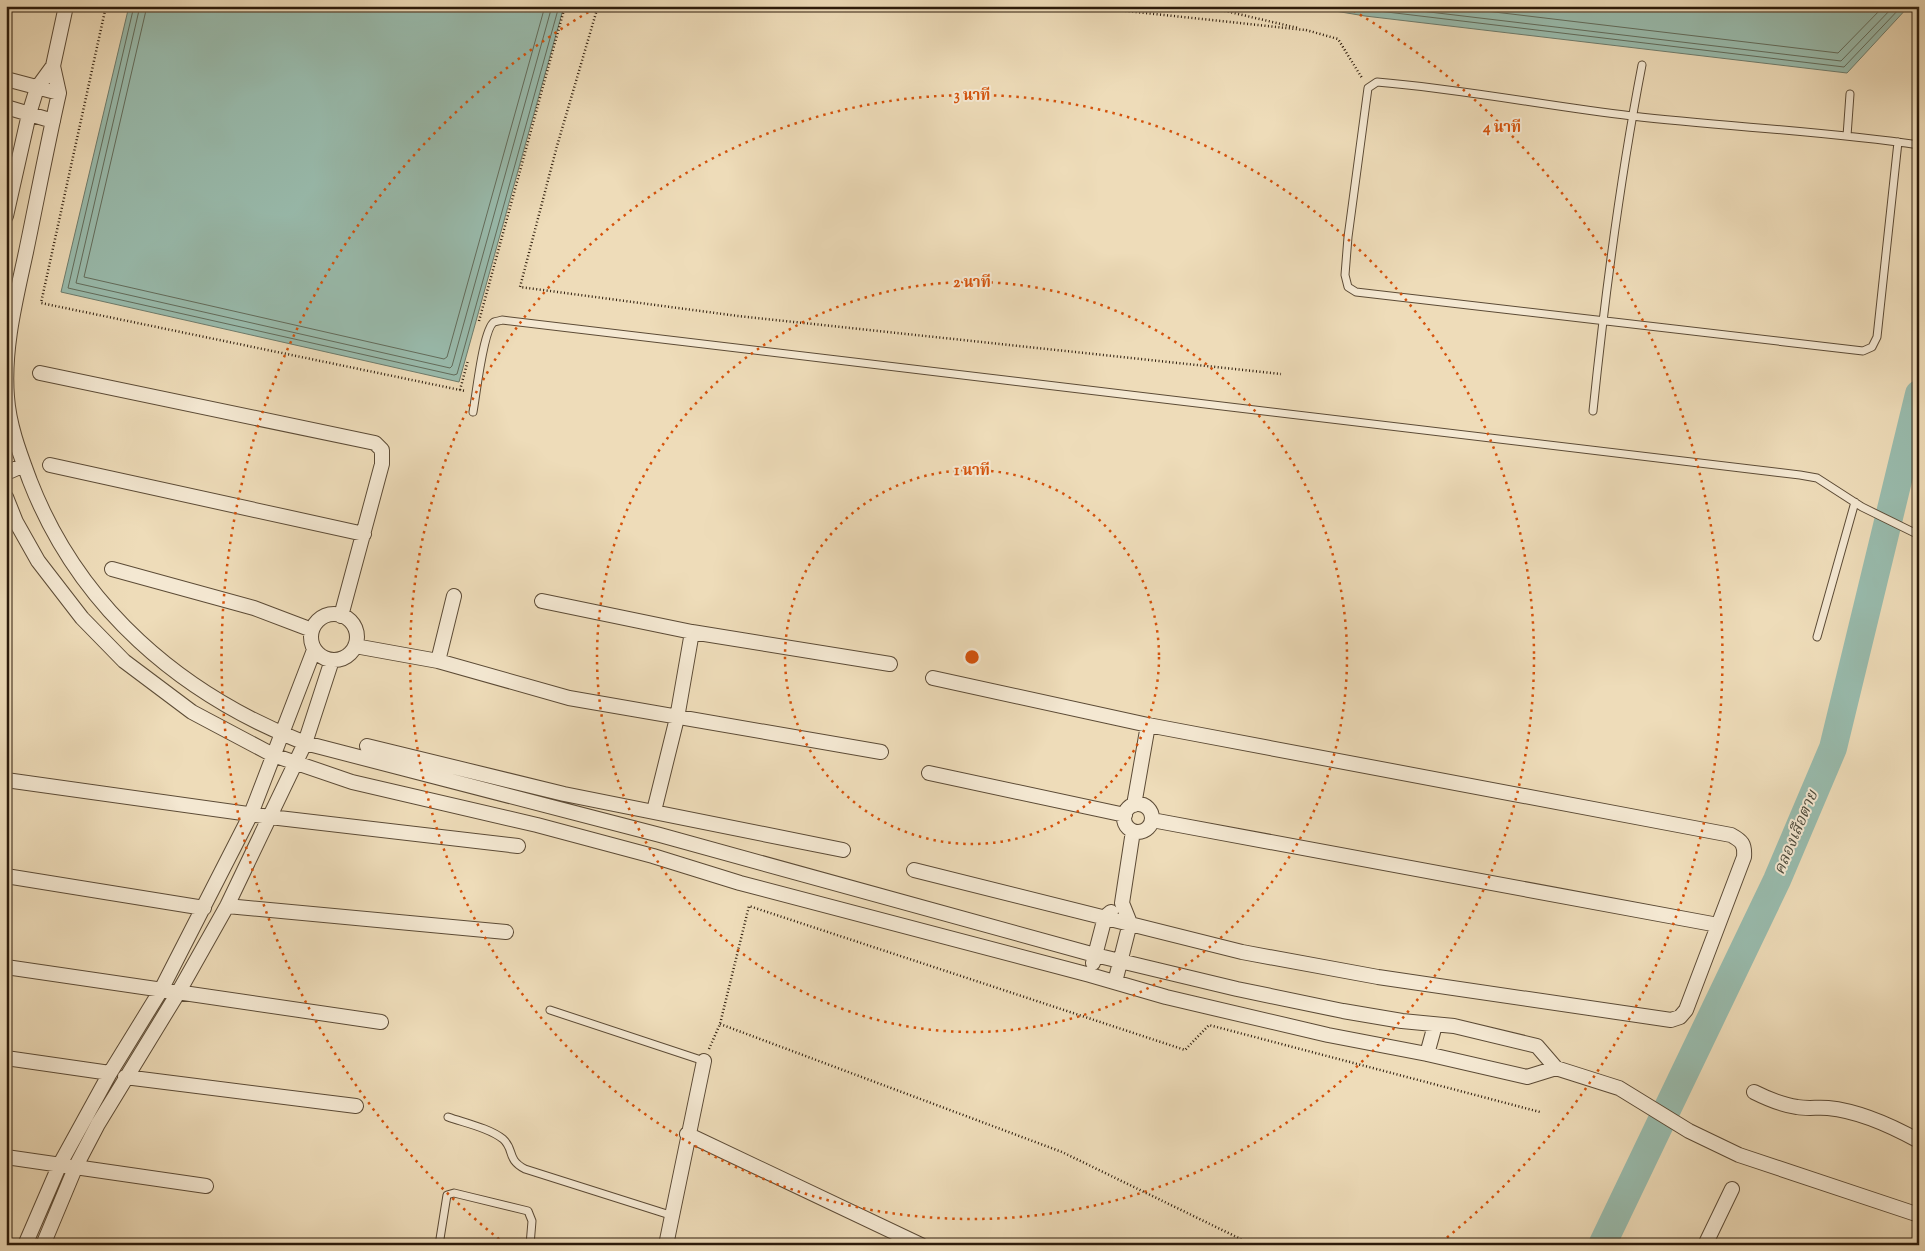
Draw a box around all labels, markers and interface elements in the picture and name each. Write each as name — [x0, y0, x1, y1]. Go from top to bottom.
text: 3 นาที — [954, 86, 990, 107]
text: 4 นาที — [1482, 118, 1521, 139]
text: 2 นาที — [953, 273, 991, 294]
text: 1 นาที — [954, 461, 990, 482]
centre of rings — [963, 648, 981, 666]
water label: คลองเสือตาย — [1769, 786, 1826, 879]

